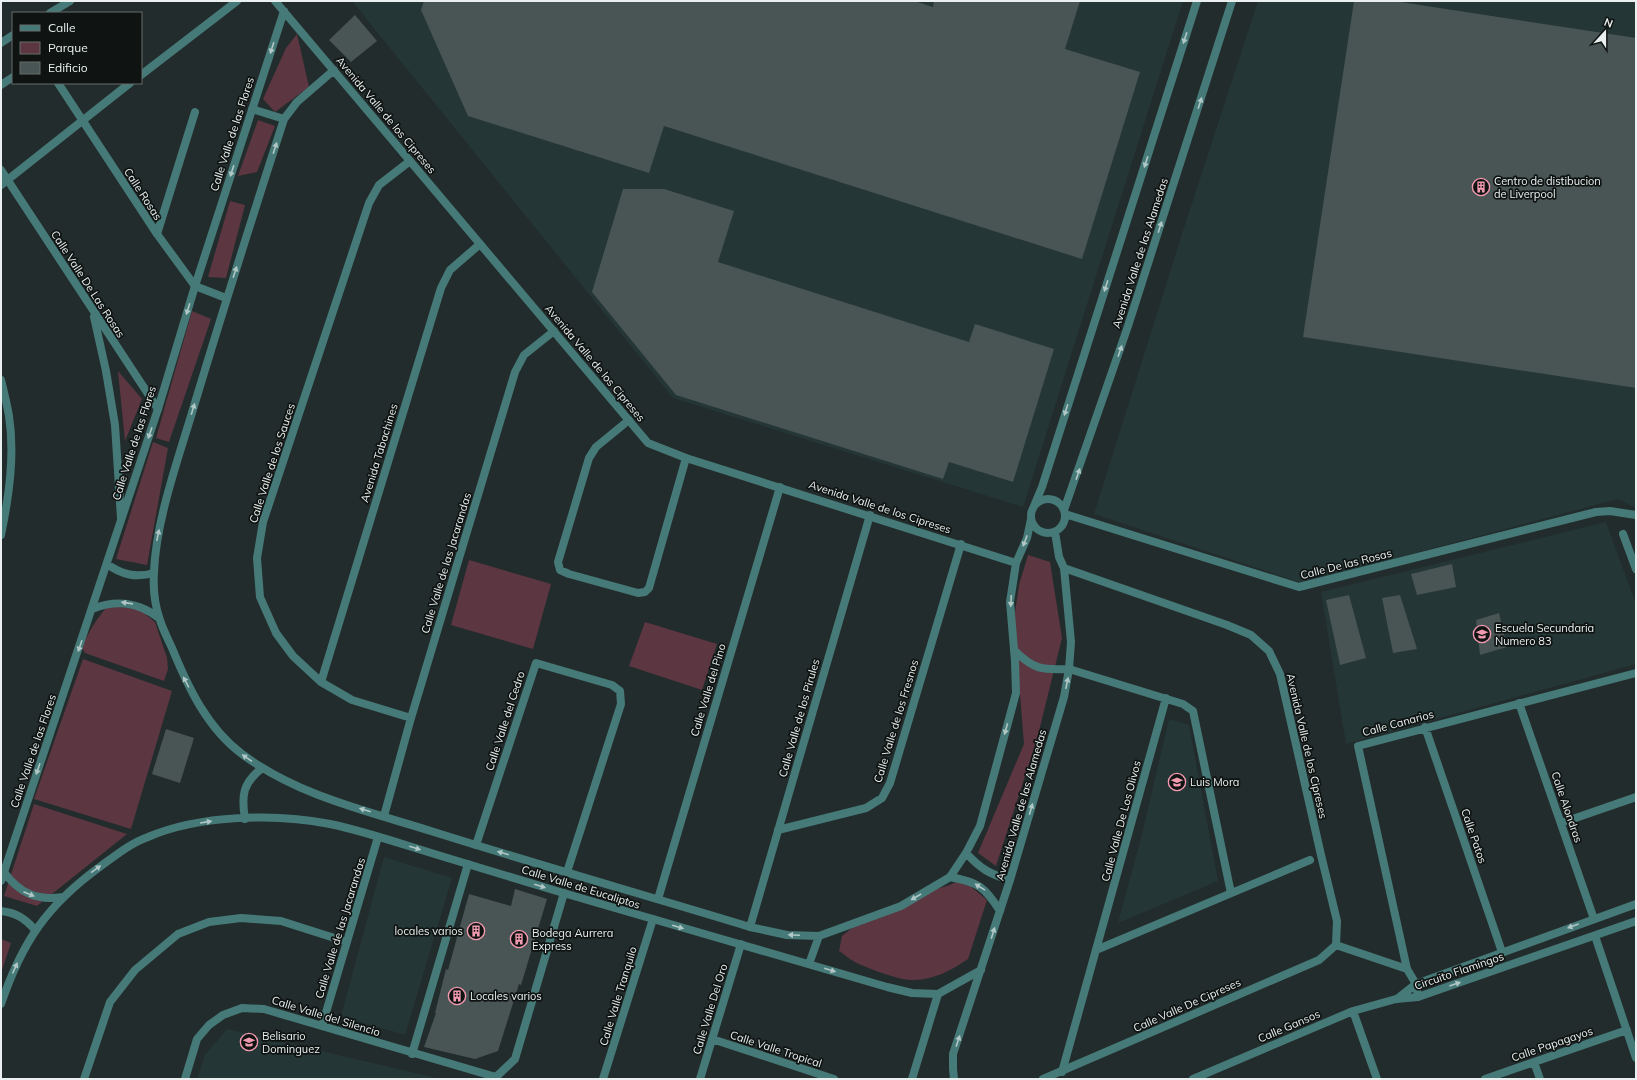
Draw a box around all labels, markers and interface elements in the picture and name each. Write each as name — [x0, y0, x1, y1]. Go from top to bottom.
legend — [12, 12, 142, 84]
north arrow — [1585, 12, 1625, 52]
text: N — [1602, 15, 1615, 31]
text: Calle — [48, 20, 75, 35]
one-way arrow — [1182, 32, 1188, 44]
text: Parque — [48, 40, 88, 55]
one-way arrow — [269, 42, 275, 54]
street label: Avenida Valle de los Cipreses — [333, 54, 439, 176]
text: Edificio — [48, 60, 88, 75]
street label: Calle Valle de las Flores — [207, 75, 257, 193]
one-way arrow — [1197, 97, 1203, 109]
one-way arrow — [272, 141, 278, 153]
one-way arrow — [1142, 156, 1148, 168]
street label: Calle Rosas — [121, 165, 165, 223]
one-way arrow — [229, 166, 235, 178]
place label: Centro de distibucion de Liverpool — [1494, 174, 1601, 201]
street label: Avenida Valle de las Alamedas — [1109, 176, 1171, 330]
building icon: Centro de distibucion de Liverpool — [1471, 177, 1491, 197]
one-way arrow — [1157, 221, 1163, 233]
street label: Calle Valle De Las Rosas — [48, 228, 128, 340]
one-way arrow — [232, 265, 238, 277]
one-way arrow — [1103, 280, 1109, 292]
street label: Avenida Valle de los Cipreses — [542, 302, 648, 424]
one-way arrow — [185, 303, 191, 315]
one-way arrow — [1117, 344, 1123, 356]
street label: Calle Valle de las Flores — [109, 384, 159, 502]
street label: Calle Valle de los Sauces — [246, 401, 298, 525]
street label: Avenida Tabachines — [357, 402, 401, 504]
one-way arrow — [190, 403, 196, 415]
one-way arrow — [1063, 404, 1069, 416]
one-way arrow — [147, 427, 153, 439]
one-way arrow — [1075, 467, 1081, 479]
street label: Avenida Valle de los Cipreses — [807, 477, 953, 537]
street label: Calle Valle de las Jacarandas — [418, 491, 474, 635]
one-way arrow — [156, 528, 162, 541]
one-way arrow — [1022, 536, 1028, 548]
street label: Calle De las Rosas — [1299, 546, 1393, 582]
one-way arrow — [1007, 595, 1014, 607]
one-way arrow — [121, 600, 133, 606]
place label: Escuela Secundaria Numero 83 — [1495, 621, 1594, 648]
school or university icon: Escuela Secundaria Numero 83 — [1472, 624, 1492, 644]
one-way arrow — [77, 640, 83, 652]
street label: Calle Valle del Pino — [687, 642, 729, 738]
street label: Calle Valle de los Pirules — [775, 657, 823, 779]
street label: Calle Valle de los Fresnos — [871, 658, 921, 784]
street label: Calle Valle del Cedro — [482, 669, 528, 773]
street label: Avenida Valle de los Cipreses — [1283, 672, 1331, 820]
one-way arrow — [183, 676, 190, 688]
one-way arrow — [1064, 677, 1070, 690]
street label: Calle Valle de las Flores — [7, 692, 59, 810]
street label: Calle Canarios — [1361, 707, 1435, 739]
one-way arrow — [1003, 724, 1009, 736]
street label: Avenida Valle de las Alamedas — [993, 728, 1049, 882]
one-way arrow — [242, 754, 252, 762]
street label: Calle Valle De Los Olivos — [1098, 759, 1144, 883]
one-way arrow — [35, 764, 41, 776]
street label: Calle Alondras — [1548, 770, 1586, 844]
school or university icon: Luis Mora — [1167, 772, 1187, 792]
place label: Luis Mora — [1190, 775, 1239, 789]
one-way arrow — [1028, 802, 1034, 814]
one-way arrow — [359, 807, 371, 813]
street label: Calle Patos — [1458, 807, 1490, 865]
one-way arrow — [199, 819, 212, 825]
one-way arrow — [410, 845, 422, 851]
one-way arrow — [496, 850, 508, 856]
street label: Calle Valle de las Jacarandas — [312, 856, 368, 1000]
street label: Calle Valle de Eucaliptos — [520, 862, 642, 912]
one-way arrow — [91, 865, 102, 873]
one-way arrow — [534, 883, 546, 889]
one-way arrow — [974, 883, 985, 891]
one-way arrow — [24, 891, 36, 897]
one-way arrow — [910, 893, 922, 900]
building icon: locales varios — [466, 921, 486, 941]
place label: locales varios — [394, 924, 463, 938]
one-way arrow — [672, 924, 684, 930]
one-way arrow — [1566, 924, 1578, 930]
place label: Bodega Aurrera Express — [532, 926, 613, 953]
one-way arrow — [990, 926, 996, 938]
building icon: Bodega Aurrera Express — [509, 929, 529, 949]
one-way arrow — [787, 932, 800, 938]
street label: Calle Valle Tranquilo — [596, 945, 640, 1047]
street label: Circuito Flamingos — [1412, 949, 1506, 993]
one-way arrow — [12, 962, 18, 974]
street label: Calle Valle Del Oro — [690, 962, 730, 1056]
one-way arrow — [824, 967, 836, 973]
street label: Calle Valle De Cipreses — [1131, 975, 1243, 1035]
one-way arrow — [1449, 981, 1461, 987]
building icon: Locales varios — [447, 986, 467, 1006]
place label: Locales varios — [470, 989, 542, 1003]
street label: Calle Valle del Silencio — [270, 993, 382, 1039]
street label: Calle Gansos — [1256, 1007, 1322, 1045]
street label: Calle Papagayos — [1509, 1023, 1595, 1065]
street label: Calle Valle Tropical — [728, 1028, 824, 1070]
place label: Belisario Dominguez — [262, 1029, 320, 1056]
school or university icon: Belisario Dominguez — [239, 1032, 259, 1052]
one-way arrow — [955, 1034, 961, 1046]

